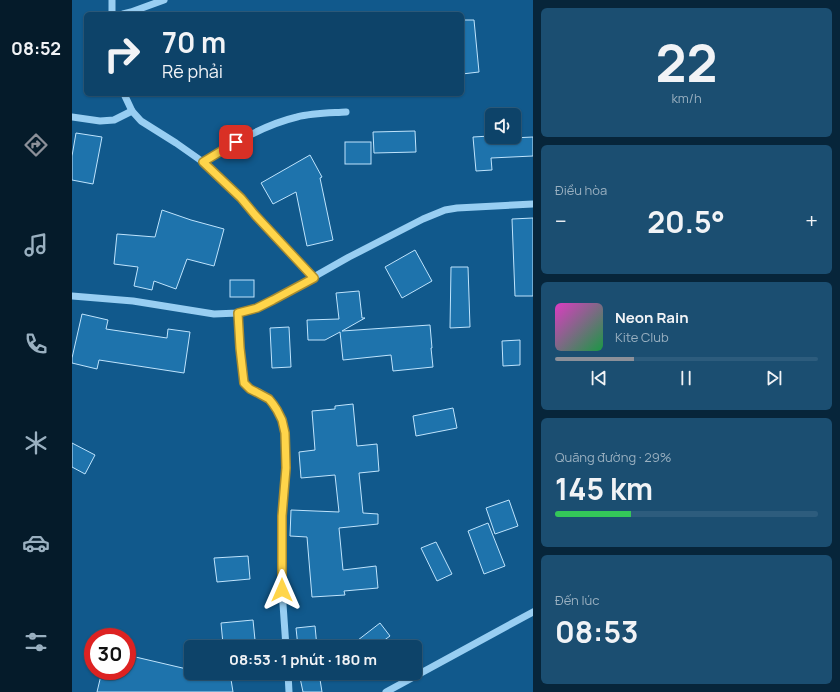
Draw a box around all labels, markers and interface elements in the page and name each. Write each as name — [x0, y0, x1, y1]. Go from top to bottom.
text: 70 m — [162, 23, 226, 61]
text: 22 — [656, 27, 717, 98]
icon: right — [96, 28, 148, 80]
text: 08:52 — [11, 36, 61, 60]
text: Rẽ phải — [162, 59, 223, 83]
text: km/h — [671, 89, 702, 107]
map controls — [485, 108, 521, 144]
button: sound — [485, 108, 521, 144]
pin — [219, 125, 253, 159]
icon: directions — [22, 131, 50, 159]
icon: arrive — [225, 131, 247, 153]
text: Điều hòa — [555, 181, 607, 199]
text: 20.5° — [647, 201, 725, 242]
text: − — [555, 206, 567, 236]
text: + — [805, 206, 818, 236]
icon: music — [22, 231, 50, 259]
text: Neon Rain — [615, 307, 689, 328]
text: Kite Club — [615, 328, 669, 346]
icon: phone — [22, 330, 50, 358]
icon: previous — [588, 367, 610, 389]
icon: pause — [675, 367, 697, 389]
icon: next — [763, 367, 785, 389]
icon: climate — [22, 429, 50, 457]
text: Quãng đường · 29% — [555, 448, 671, 466]
text: 145 km — [555, 468, 653, 509]
icon: car — [22, 529, 50, 557]
position arrow — [261, 569, 303, 611]
text: Đến lúc — [555, 591, 599, 609]
text: 08:53 — [555, 611, 638, 652]
icon: filters — [22, 628, 50, 656]
speed limit sign: 30 — [84, 628, 136, 680]
text: 08:53 · 1 phút · 180 m — [229, 649, 377, 670]

